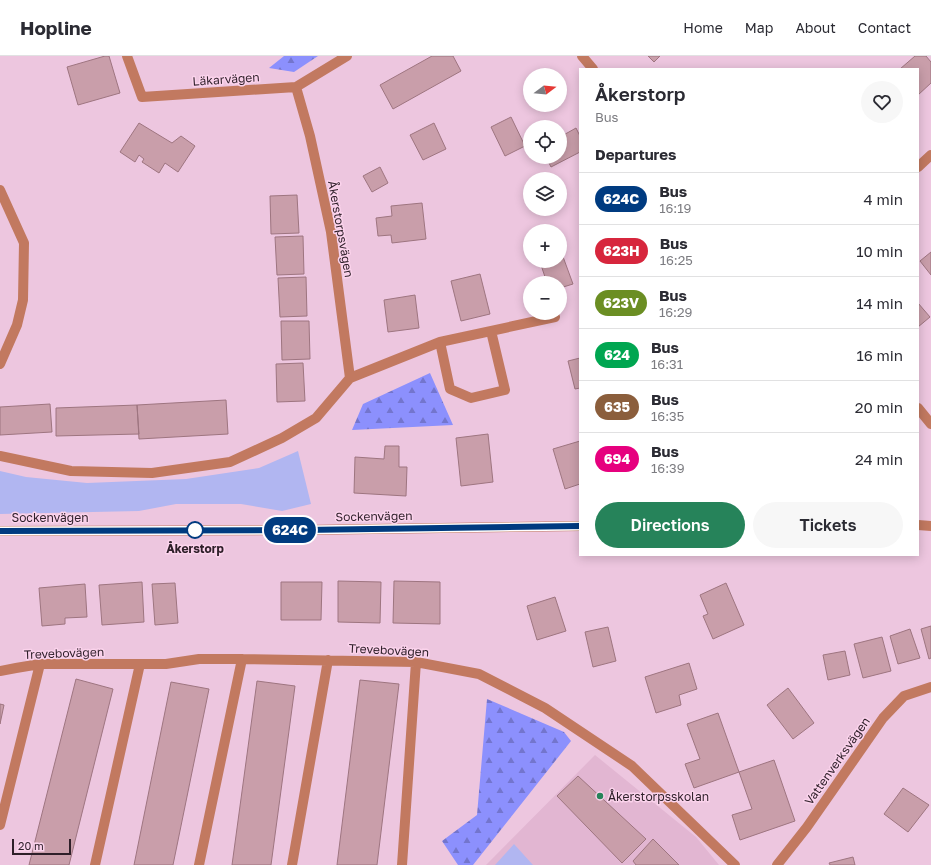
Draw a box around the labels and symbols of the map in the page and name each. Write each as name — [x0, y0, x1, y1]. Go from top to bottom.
north arrow — [523, 68, 567, 112]
street label: Läkarvägen — [192, 69, 260, 89]
street label: Åkerstorpsvägen — [325, 179, 357, 279]
street label: Sockenvägen — [335, 508, 413, 524]
street label: Sockenvägen — [11, 510, 89, 525]
line badge: 624C — [262, 517, 318, 543]
marker: Åkerstorp — [186, 521, 204, 539]
place label: Åkerstorp — [166, 541, 224, 556]
street label: Trevebovägen — [348, 640, 430, 660]
street label: Trevebovägen — [24, 644, 104, 662]
street label: Vattenverksvägen — [801, 714, 873, 808]
place label: Åkerstorpsskolan — [608, 789, 709, 804]
marker: Åkerstorpsskolan — [595, 791, 605, 801]
scale bar — [12, 837, 71, 856]

